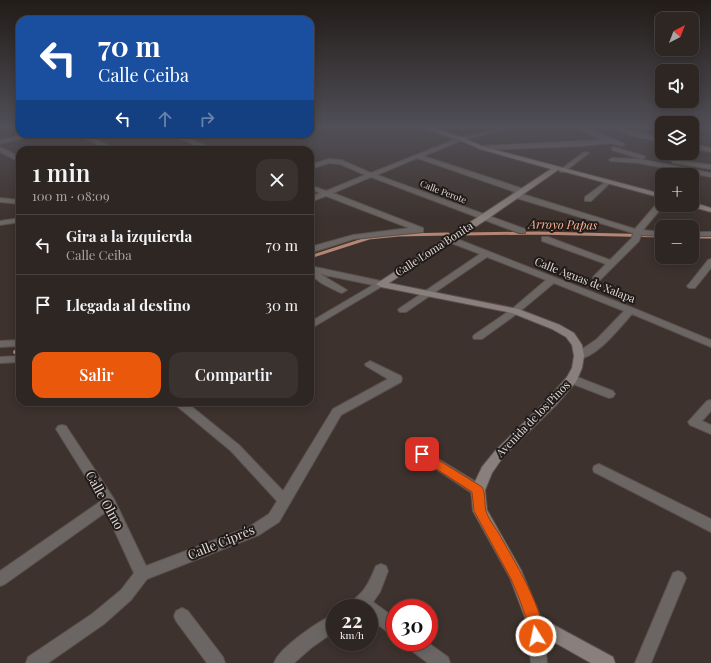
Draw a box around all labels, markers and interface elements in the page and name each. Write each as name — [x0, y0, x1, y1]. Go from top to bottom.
north arrow — [655, 12, 699, 56]
map controls — [655, 12, 699, 264]
text: 70 m — [98, 27, 161, 64]
icon: left — [32, 32, 84, 84]
text: Calle Ceiba — [98, 63, 189, 87]
button: sound — [655, 64, 699, 108]
icon: left — [112, 108, 134, 130]
icon: ahead — [154, 108, 176, 130]
icon: right — [196, 108, 218, 130]
button: layers — [655, 116, 699, 160]
text: 1 min — [32, 156, 90, 188]
button: close — [256, 159, 298, 201]
button: + — [655, 168, 699, 212]
street label: Calle Perote — [418, 177, 469, 206]
text: 100 m · 08:09 — [32, 187, 110, 204]
water label: Arroyo Papas — [527, 215, 598, 233]
street label: Calle Loma Bonita — [392, 218, 476, 279]
button: − — [655, 220, 699, 264]
text: Gira a la izquierda — [66, 226, 192, 246]
icon: left — [32, 234, 54, 256]
text: 70 m — [266, 235, 298, 255]
text: Calle Ceiba — [66, 246, 132, 263]
street label: Calle Aguas de Xalapa — [533, 253, 638, 306]
icon: arrive — [32, 294, 54, 316]
text: Llegada al destino — [66, 295, 190, 315]
text: 30 m — [265, 295, 298, 315]
button: Salir — [32, 352, 161, 398]
button: Compartir — [169, 352, 298, 398]
street label: Avenida de los Pinos — [492, 377, 573, 461]
pin — [405, 437, 439, 471]
icon: arrive — [411, 443, 433, 465]
street label: Calle Olmo — [82, 467, 128, 532]
street label: Calle Ciprés — [185, 520, 257, 563]
speed limit sign: 30 — [386, 599, 438, 651]
text: 22 — [342, 606, 362, 633]
position arrow — [515, 615, 557, 657]
text: km/h — [340, 628, 364, 642]

